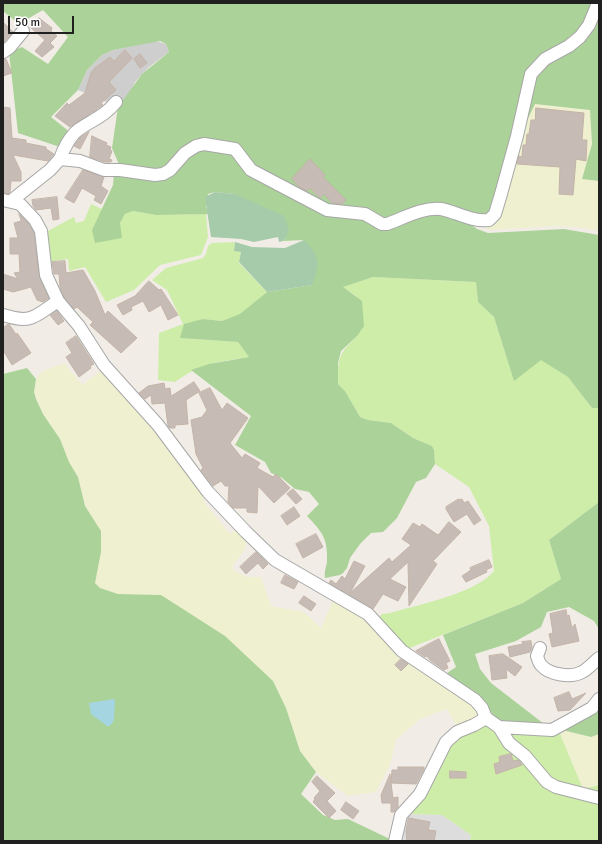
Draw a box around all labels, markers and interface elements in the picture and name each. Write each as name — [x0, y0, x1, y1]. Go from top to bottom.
scale bar — [10, 8, 76, 34]
text: 50 m — [15, 15, 40, 30]

